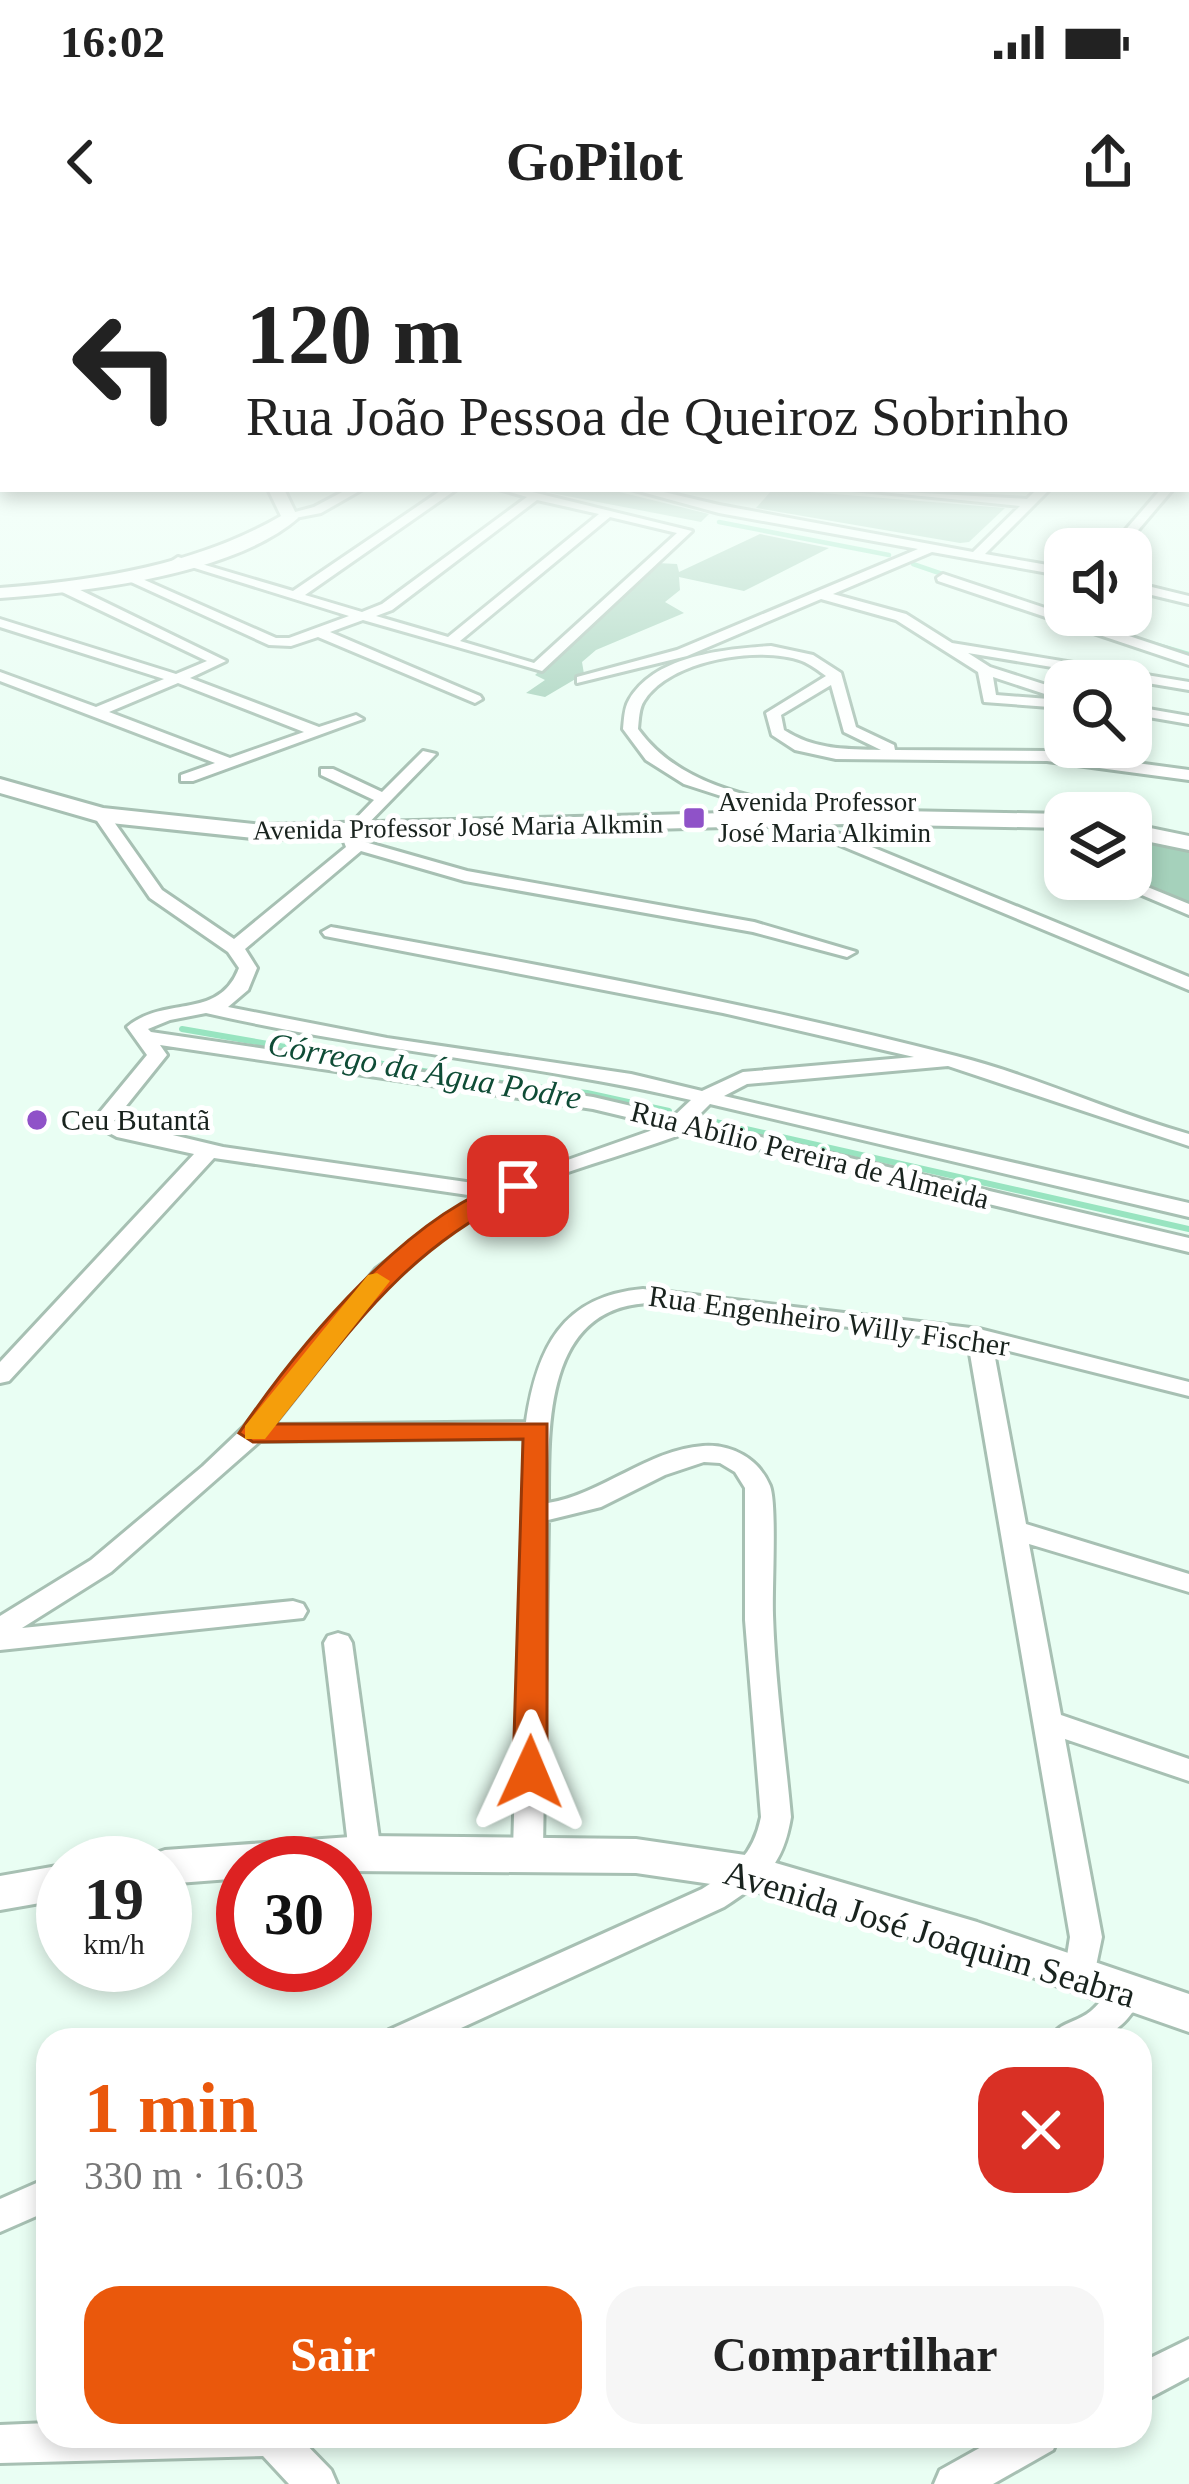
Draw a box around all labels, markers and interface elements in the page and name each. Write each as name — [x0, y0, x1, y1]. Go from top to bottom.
text: 16:02 — [60, 17, 165, 67]
icon: back — [48, 129, 114, 195]
icon: share — [1075, 129, 1141, 195]
text: GoPilot — [506, 132, 683, 192]
icon: left — [48, 288, 204, 444]
text: 120 m — [246, 288, 463, 381]
text: Rua João Pessoa de Queiroz Sobrinho — [246, 387, 1069, 447]
map controls — [1044, 528, 1152, 900]
button: sound — [1044, 528, 1152, 636]
button: search — [1044, 660, 1152, 768]
place label: Avenida Professor José Maria Alkimin — [718, 787, 931, 848]
button: layers — [1044, 792, 1152, 900]
marker: Avenida Professor José Maria Alkimin — [681, 805, 707, 831]
street label: Avenida Professor José Maria Alkmin — [253, 808, 664, 846]
water label: Córrego da Água Podre — [265, 1026, 584, 1116]
street label: Rua Abílio Pereira de Almeida — [627, 1094, 993, 1215]
place label: Ceu Butantã — [61, 1103, 210, 1136]
marker: Ceu Butantã — [24, 1107, 50, 1133]
pin — [467, 1135, 569, 1237]
icon: arrive — [485, 1153, 551, 1219]
street label: Rua Engenheiro Willy Fischer — [647, 1279, 1012, 1362]
position arrow — [467, 1709, 593, 1835]
speed limit sign: 30 — [216, 1836, 372, 1992]
street label: Avenida José Joaquim Seabra — [719, 1852, 1140, 2016]
text: 19 — [84, 1866, 144, 1932]
text: km/h — [83, 1927, 145, 1960]
button: close — [978, 2067, 1104, 2193]
text: 1 min — [84, 2068, 258, 2148]
text: 330 m · 16:03 — [84, 2154, 304, 2197]
button: Sair — [84, 2286, 582, 2424]
button: Compartilhar — [606, 2286, 1104, 2424]

